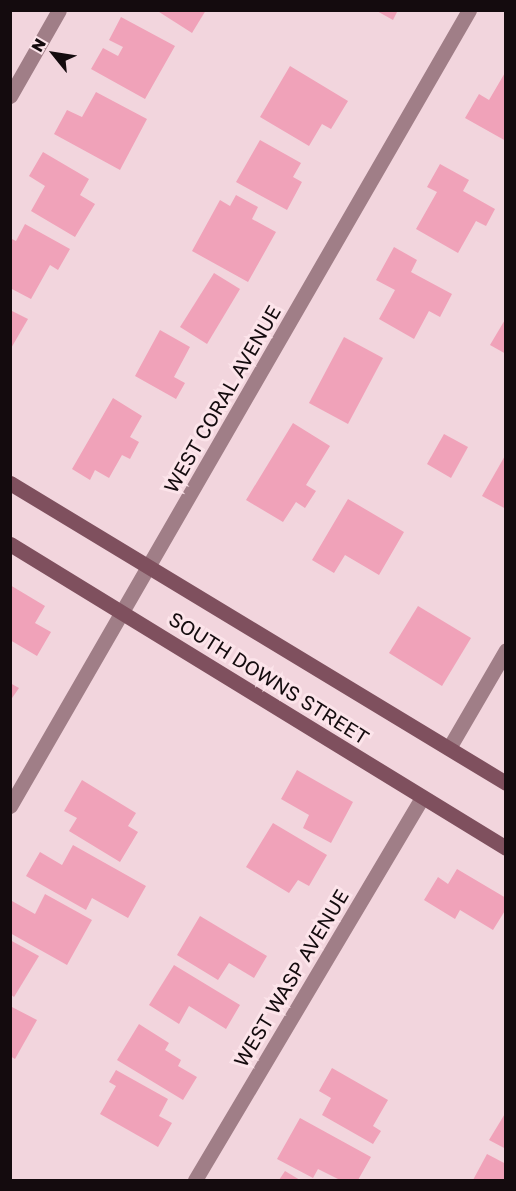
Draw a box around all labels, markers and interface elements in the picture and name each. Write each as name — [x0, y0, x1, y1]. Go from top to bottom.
north arrow — [24, 24, 84, 84]
text: N — [27, 35, 50, 55]
street label: WEST CORAL AVENUE — [159, 301, 285, 497]
street label: SOUTH DOWNS STREET — [165, 607, 373, 749]
street label: WEST WASP AVENUE — [229, 885, 353, 1071]

